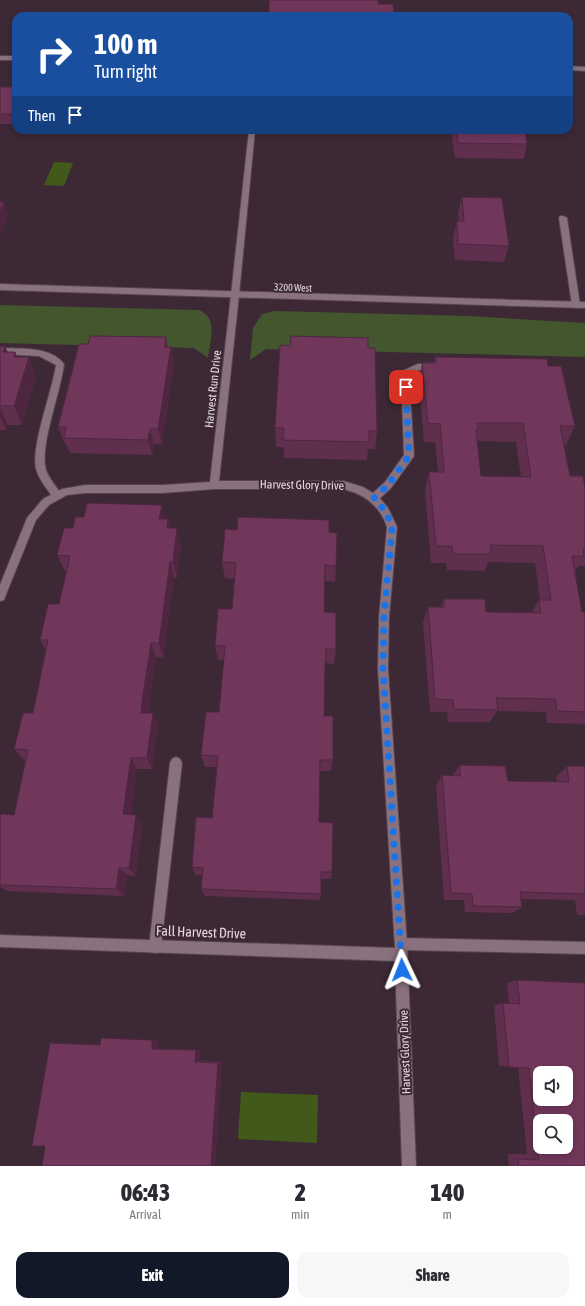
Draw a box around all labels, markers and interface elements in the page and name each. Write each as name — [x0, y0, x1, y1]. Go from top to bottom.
icon: right — [28, 28, 80, 80]
text: 100 m — [94, 28, 157, 60]
text: Turn right — [94, 61, 157, 82]
icon: arrive — [64, 104, 86, 126]
text: Then — [28, 107, 56, 124]
street label: 3200 West — [274, 281, 312, 294]
street label: Harvest Run Drive — [202, 349, 224, 429]
pin — [389, 370, 423, 404]
icon: arrive — [395, 376, 417, 398]
street label: Harvest Glory Drive — [260, 477, 344, 493]
street label: Fall Harvest Drive — [156, 922, 246, 942]
position arrow — [381, 949, 423, 991]
street label: Harvest Glory Drive — [397, 1010, 413, 1094]
map controls — [533, 1066, 573, 1154]
button: sound — [533, 1066, 573, 1106]
button: search — [533, 1114, 573, 1154]
text: 06:43 — [121, 1179, 170, 1206]
text: 2 — [295, 1179, 306, 1206]
text: 140 — [430, 1179, 464, 1206]
text: Arrival — [130, 1207, 161, 1222]
text: min — [291, 1207, 310, 1222]
text: m — [443, 1207, 452, 1222]
button: Exit — [16, 1252, 289, 1298]
button: Share — [297, 1252, 569, 1298]

